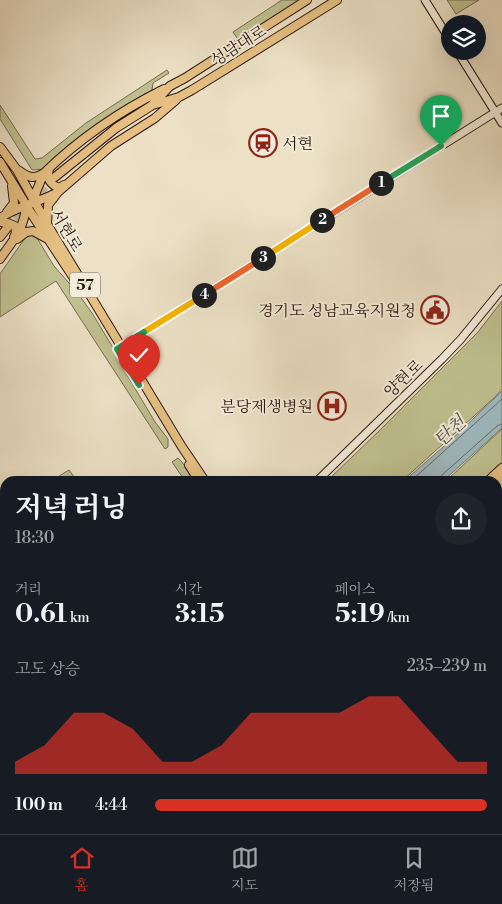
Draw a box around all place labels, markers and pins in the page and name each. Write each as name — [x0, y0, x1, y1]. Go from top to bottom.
pin — [420, 95, 462, 146]
station icon: 서현 — [248, 128, 278, 158]
place label: 서현 — [282, 134, 313, 154]
pin: 1 — [368, 170, 394, 196]
pin: 2 — [310, 208, 334, 232]
pin: 3 — [250, 246, 276, 270]
pin: 4 — [192, 282, 216, 308]
public building icon: 경기도 성남교육지원청 — [420, 295, 450, 325]
place label: 경기도 성남교육지원청 — [258, 301, 416, 321]
pin — [118, 334, 160, 385]
hospital icon: 분당제생병원 — [317, 391, 347, 421]
place label: 분당제생병원 — [220, 397, 313, 417]

